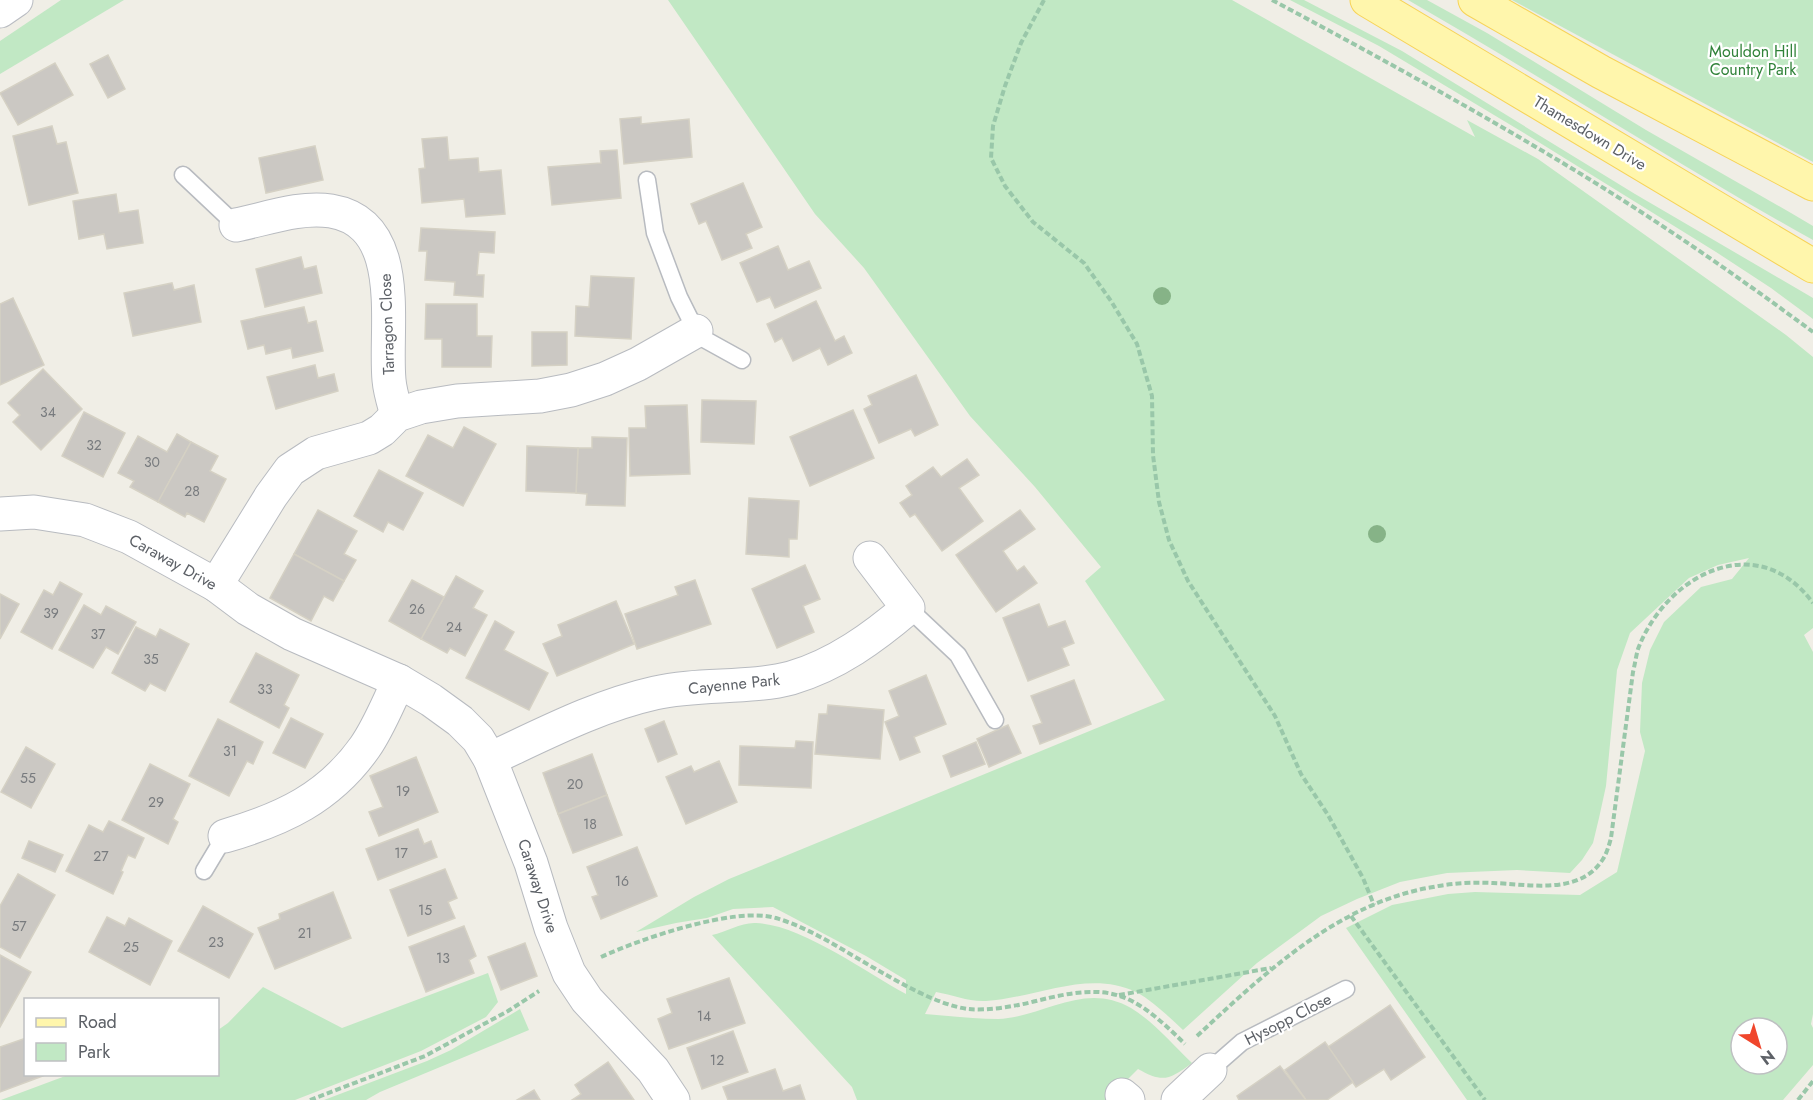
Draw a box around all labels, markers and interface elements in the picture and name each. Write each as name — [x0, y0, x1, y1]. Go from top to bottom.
park label: Mouldon Hill Country Park — [1709, 40, 1797, 81]
street label: Thamesdown Drive — [1529, 90, 1651, 176]
street label: Tarragon Close — [374, 273, 400, 375]
house number: 34 — [40, 402, 56, 422]
house number: 32 — [86, 435, 102, 455]
house number: 30 — [144, 452, 160, 472]
house number: 28 — [184, 481, 200, 501]
street label: Caraway Drive — [125, 528, 221, 596]
house number: 26 — [409, 599, 425, 619]
house number: 39 — [43, 603, 59, 623]
house number: 24 — [446, 617, 462, 637]
house number: 37 — [91, 624, 106, 644]
house number: 35 — [143, 649, 159, 669]
street label: Cayenne Park — [687, 668, 782, 700]
house number: 33 — [257, 679, 273, 699]
house number: 31 — [223, 741, 237, 761]
house number: 55 — [20, 768, 36, 788]
house number: 20 — [567, 774, 583, 794]
house number: 19 — [396, 781, 410, 801]
house number: 29 — [148, 792, 164, 812]
house number: 18 — [583, 814, 597, 834]
street label: Caraway Drive — [512, 836, 564, 936]
house number: 17 — [394, 843, 408, 863]
house number: 27 — [93, 846, 109, 866]
house number: 16 — [615, 871, 629, 891]
house number: 15 — [418, 900, 432, 920]
house number: 57 — [11, 916, 27, 936]
house number: 21 — [298, 923, 312, 943]
house number: 23 — [208, 932, 224, 952]
house number: 25 — [123, 937, 139, 957]
house number: 13 — [436, 948, 450, 968]
street label: Hysopp Close — [1241, 987, 1335, 1051]
legend — [24, 998, 219, 1076]
house number: 14 — [697, 1006, 711, 1026]
text: Road — [78, 1009, 117, 1035]
north arrow — [1729, 1016, 1789, 1076]
text: Park — [78, 1039, 110, 1065]
text: N — [1756, 1045, 1780, 1071]
house number: 12 — [710, 1050, 724, 1070]

